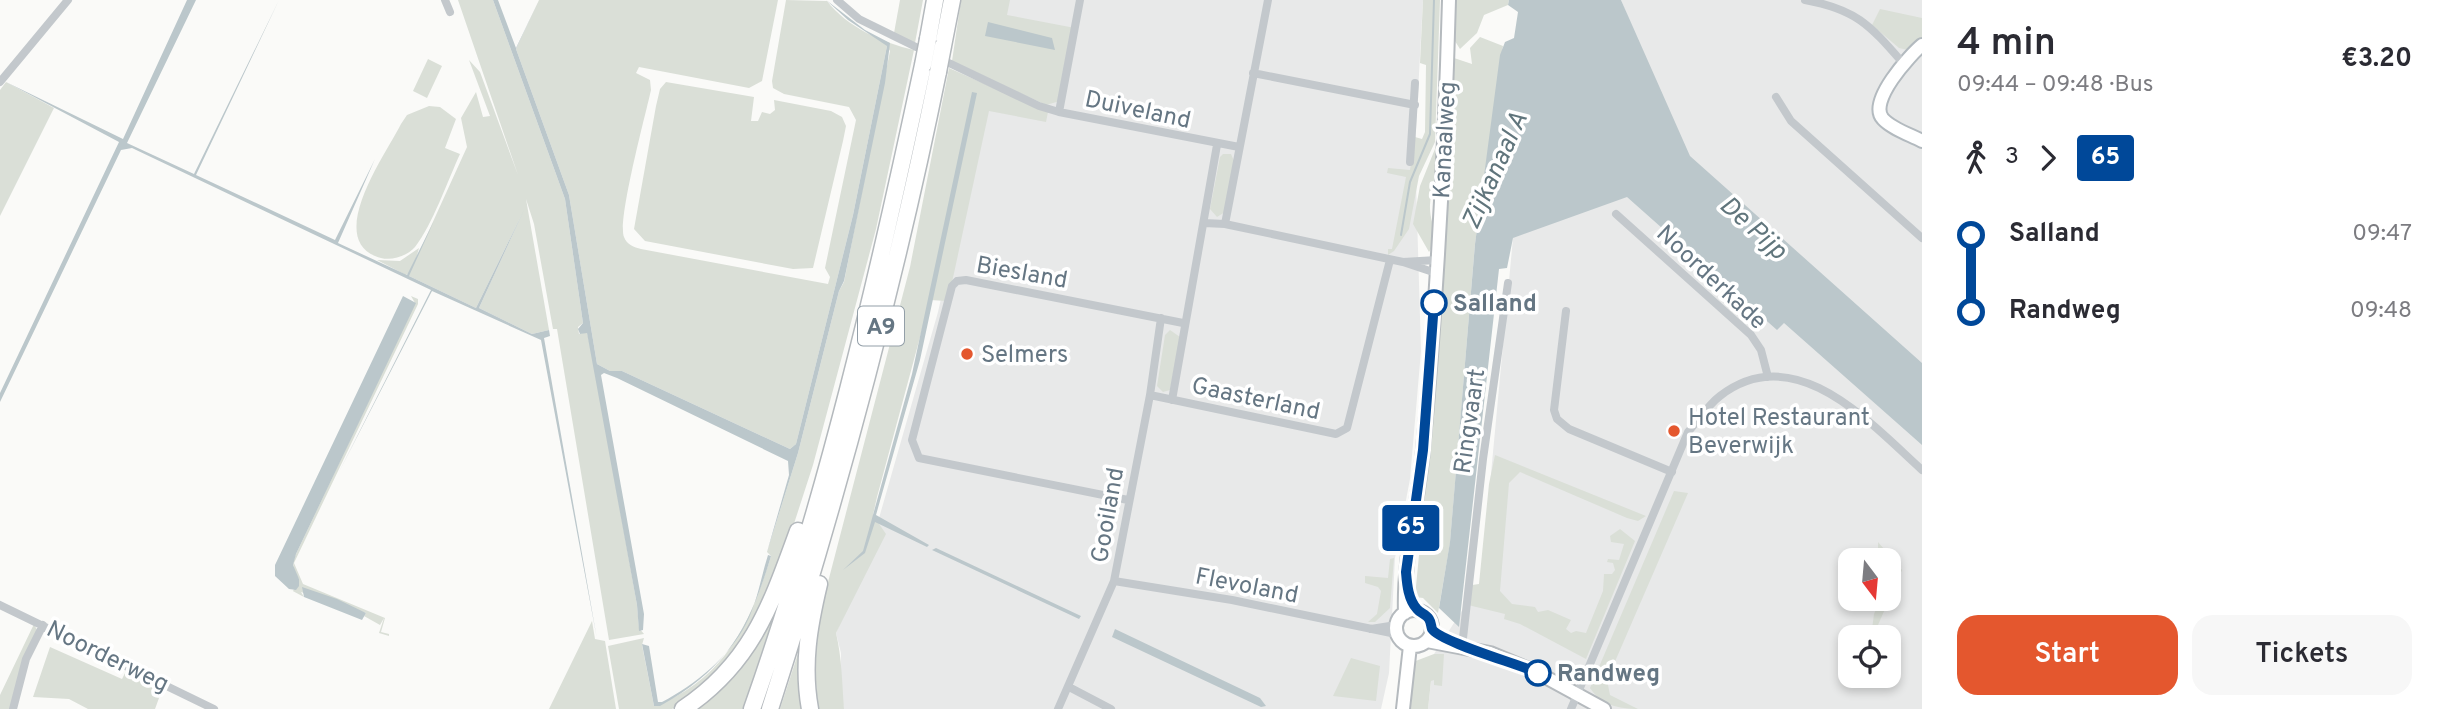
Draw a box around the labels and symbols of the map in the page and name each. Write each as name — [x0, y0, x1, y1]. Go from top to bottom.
street label: Kanaalweg — [1428, 81, 1464, 200]
street label: Duiveland — [1082, 85, 1193, 137]
water label: Zijkanaal A — [1456, 107, 1537, 235]
water label: De Pijp — [1712, 190, 1794, 268]
street label: Noorderkade — [1649, 220, 1772, 337]
street label: Biesland — [974, 251, 1070, 297]
marker: Salland — [1421, 290, 1447, 316]
place label: Salland — [1453, 290, 1537, 320]
road number: A9 — [858, 306, 904, 346]
place label: Selmers — [981, 341, 1068, 371]
marker: Selmers — [959, 346, 975, 362]
street label: Ringvaart — [1449, 367, 1493, 476]
street label: Gaasterland — [1189, 372, 1323, 428]
place label: Hotel Restaurant Beverwijk — [1688, 404, 1870, 462]
marker: Hotel Restaurant Beverwijk — [1666, 423, 1682, 439]
street label: Gooiland — [1086, 465, 1132, 565]
line badge: 65 — [1380, 505, 1442, 551]
north arrow — [1838, 548, 1900, 611]
street label: Flevoland — [1193, 562, 1301, 612]
street label: Noorderweg — [41, 615, 173, 700]
marker: Randweg — [1525, 660, 1551, 686]
place label: Randweg — [1557, 660, 1660, 690]

